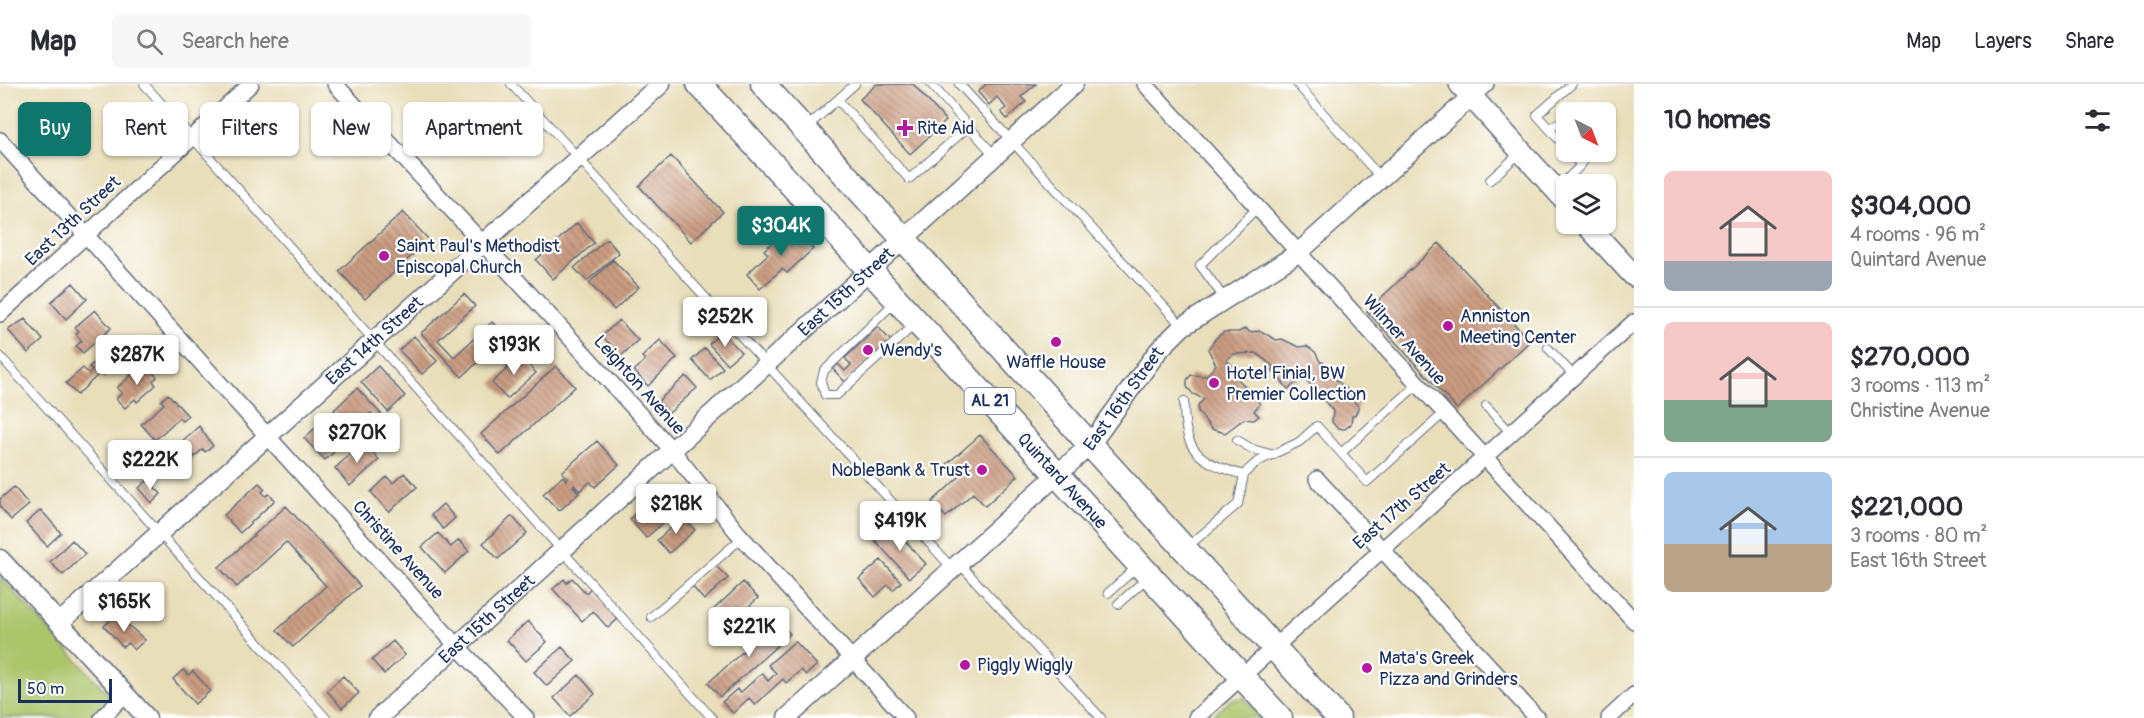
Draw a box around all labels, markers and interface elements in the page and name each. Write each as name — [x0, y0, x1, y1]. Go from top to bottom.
search box — [112, 14, 532, 68]
text: Map — [30, 24, 76, 59]
icon: search — [133, 25, 166, 58]
text: Search here — [181, 27, 289, 55]
text: Map — [1906, 28, 1941, 55]
text: Layers — [1974, 28, 2032, 55]
text: Share — [2065, 28, 2114, 55]
chip: Buy — [18, 102, 91, 156]
chip: Rent — [103, 102, 188, 156]
chip: Filters — [200, 102, 299, 156]
chip: New — [311, 102, 391, 156]
chip: Apartment — [403, 102, 543, 156]
north arrow — [1556, 102, 1616, 162]
map controls — [1556, 102, 1616, 234]
text: 10 homes — [1664, 104, 1770, 136]
icon: filters — [2081, 104, 2114, 137]
place label: Rite Aid — [917, 117, 974, 140]
marker: Rite Aid — [898, 121, 912, 135]
street label: East 13th Street — [20, 170, 126, 271]
button: layers — [1556, 174, 1616, 234]
text: $304,000 — [1850, 190, 1971, 222]
icon: home — [1712, 195, 1784, 267]
pin: $304K — [739, 206, 823, 257]
text: $304K — [751, 213, 811, 238]
text: 4 rooms · 96 m² — [1850, 222, 1986, 247]
place label: Saint Paul's Methodist Episcopal Church — [396, 235, 560, 279]
street label: East 15th Street — [793, 242, 899, 341]
text: Quintard Avenue — [1850, 247, 1986, 272]
marker: Saint Paul's Methodist Episcopal Church — [377, 249, 391, 263]
street label: East 14th Street — [321, 290, 428, 390]
street label: Wilmer Avenue — [1358, 290, 1451, 390]
pin: $252K — [683, 297, 767, 348]
text: $252K — [697, 304, 753, 329]
place label: Anniston Meeting Center — [1460, 305, 1577, 349]
marker: Anniston Meeting Center — [1441, 319, 1455, 333]
pin: $193K — [472, 325, 556, 376]
street label: Leighton Avenue — [588, 330, 690, 440]
text: $193K — [488, 332, 540, 357]
pin: $287K — [95, 335, 179, 386]
marker: Waffle House — [1049, 335, 1063, 349]
place label: Wendy's — [880, 339, 942, 362]
text: $270,000 — [1850, 341, 1970, 373]
text: $287K — [110, 342, 164, 367]
street label: East 16th Street — [1078, 342, 1169, 455]
marker: Wendy's — [861, 343, 875, 357]
icon: home — [1712, 346, 1784, 418]
place label: Waffle House — [1006, 351, 1106, 374]
place label: Hotel Finial, BW Premier Collection — [1226, 362, 1366, 406]
text: 3 rooms · 113 m² — [1850, 373, 1990, 398]
marker: Hotel Finial, BW Premier Collection — [1207, 376, 1221, 390]
road number: AL 21 — [964, 388, 1016, 414]
text: Christine Avenue — [1850, 398, 1990, 423]
pin: $270K — [315, 413, 399, 464]
text: $270K — [328, 420, 386, 445]
street label: Quintard Avenue — [1012, 428, 1113, 534]
pin: $222K — [108, 440, 192, 491]
text: $222K — [122, 447, 178, 472]
street label: East 17th Street — [1348, 457, 1456, 555]
place label: NobleBank & Trust — [831, 459, 971, 482]
marker: NobleBank & Trust — [975, 463, 989, 477]
pin: $218K — [634, 484, 718, 535]
text: $218K — [650, 491, 702, 516]
text: $221,000 — [1850, 491, 1963, 523]
street label: Christine Avenue — [347, 496, 449, 605]
icon: home — [1712, 496, 1784, 568]
pin: $419K — [858, 501, 942, 552]
text: $419K — [874, 508, 926, 533]
text: 3 rooms · 80 m² — [1850, 523, 1987, 548]
text: East 16th Street — [1850, 548, 1987, 573]
street label: East 15th Street — [434, 569, 540, 669]
pin: $165K — [82, 582, 166, 633]
text: $165K — [97, 589, 151, 614]
pin: $221K — [707, 607, 791, 658]
text: $221K — [722, 614, 776, 639]
place label: Mata's Greek Pizza and Grinders — [1379, 647, 1518, 691]
place label: Piggly Wiggly — [977, 654, 1073, 677]
marker: Piggly Wiggly — [958, 658, 972, 672]
marker: Mata's Greek Pizza and Grinders — [1360, 661, 1374, 675]
scale bar — [18, 676, 112, 704]
text: 50 m — [27, 679, 64, 699]

